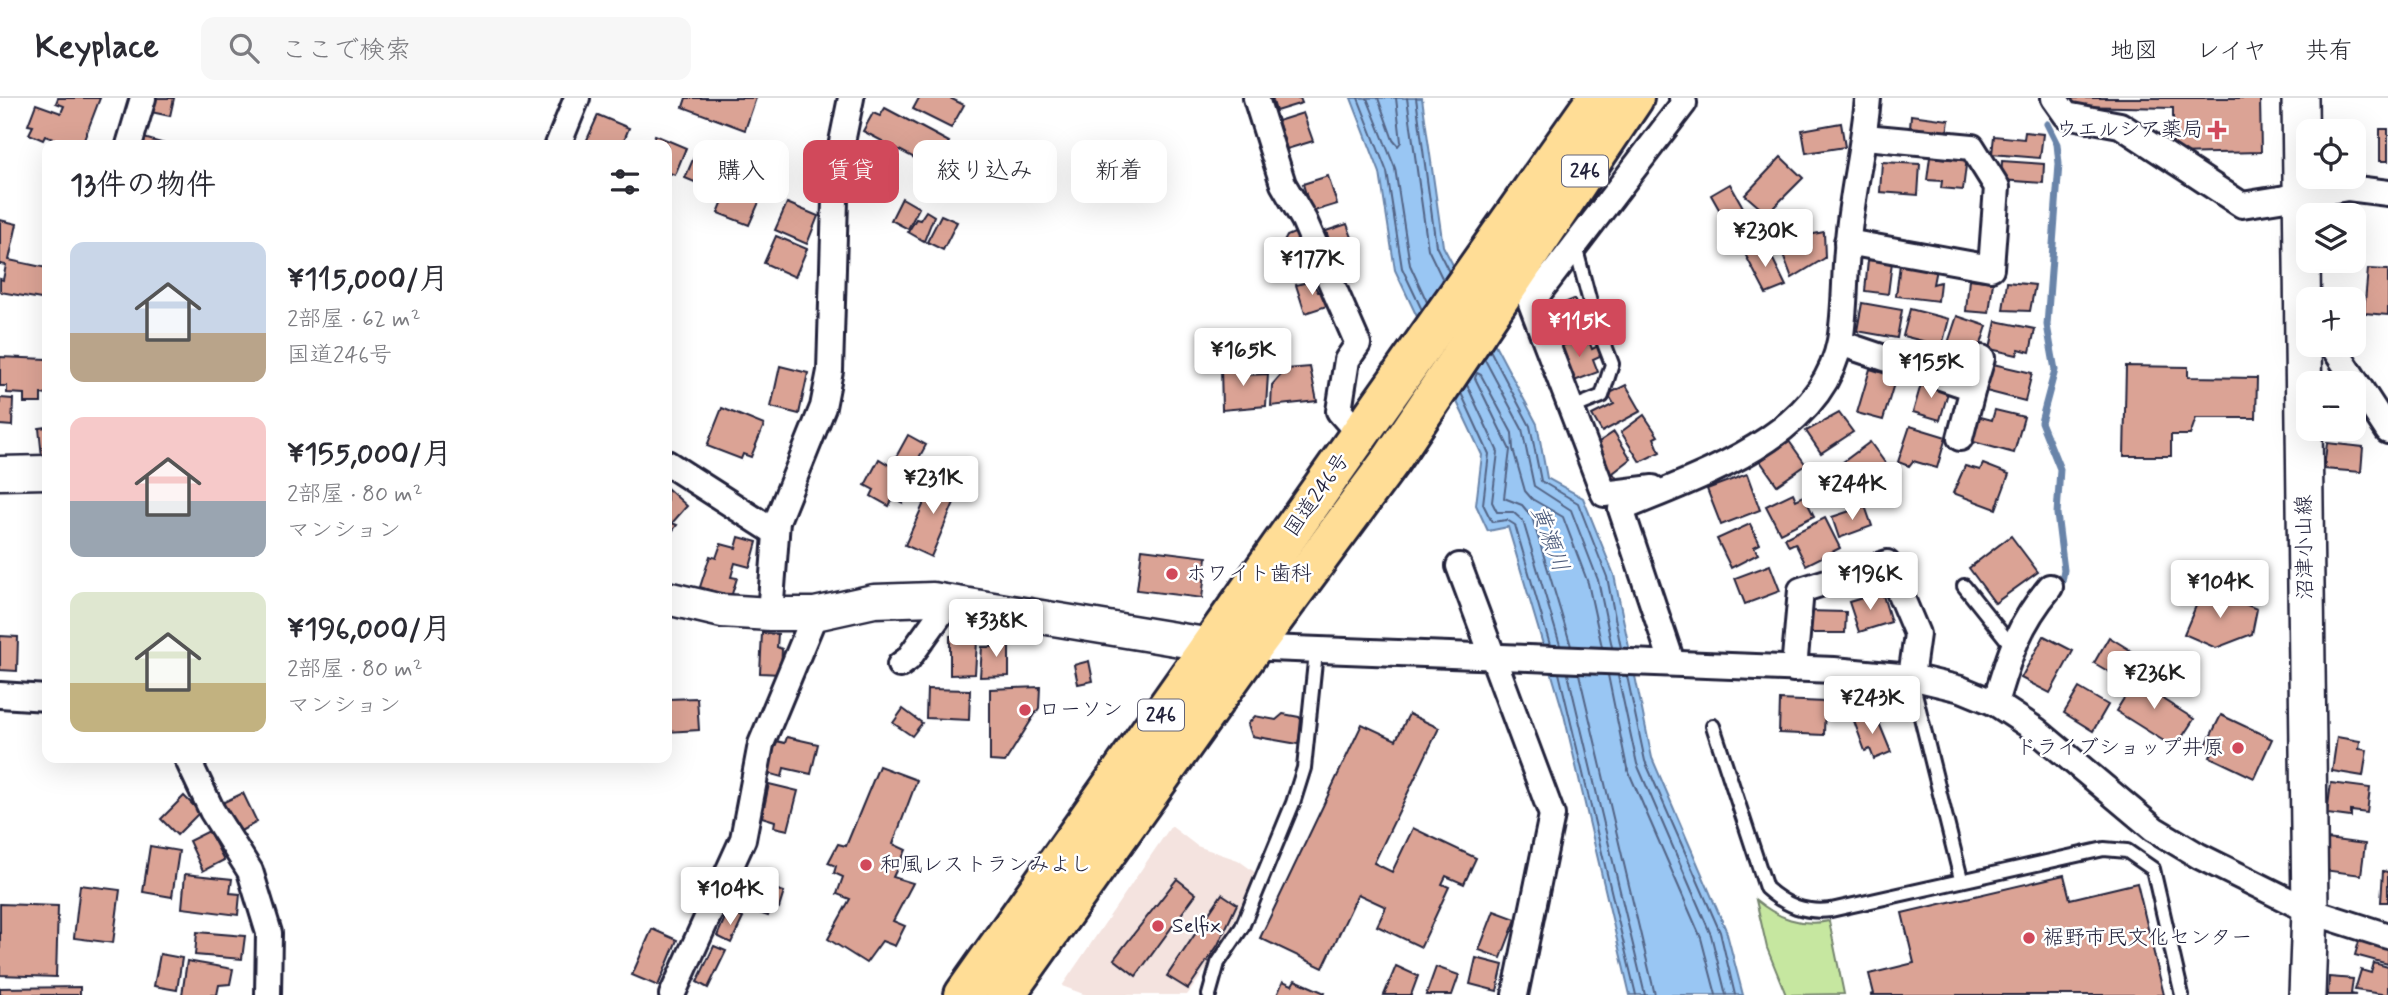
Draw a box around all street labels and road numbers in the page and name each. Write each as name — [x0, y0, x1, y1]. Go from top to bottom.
road number: 246 — [1562, 156, 1608, 186]
street label: 国道246号 — [1278, 448, 1356, 542]
street label: 沼津小山線 — [2290, 494, 2320, 600]
road number: 246 — [1138, 700, 1184, 730]

